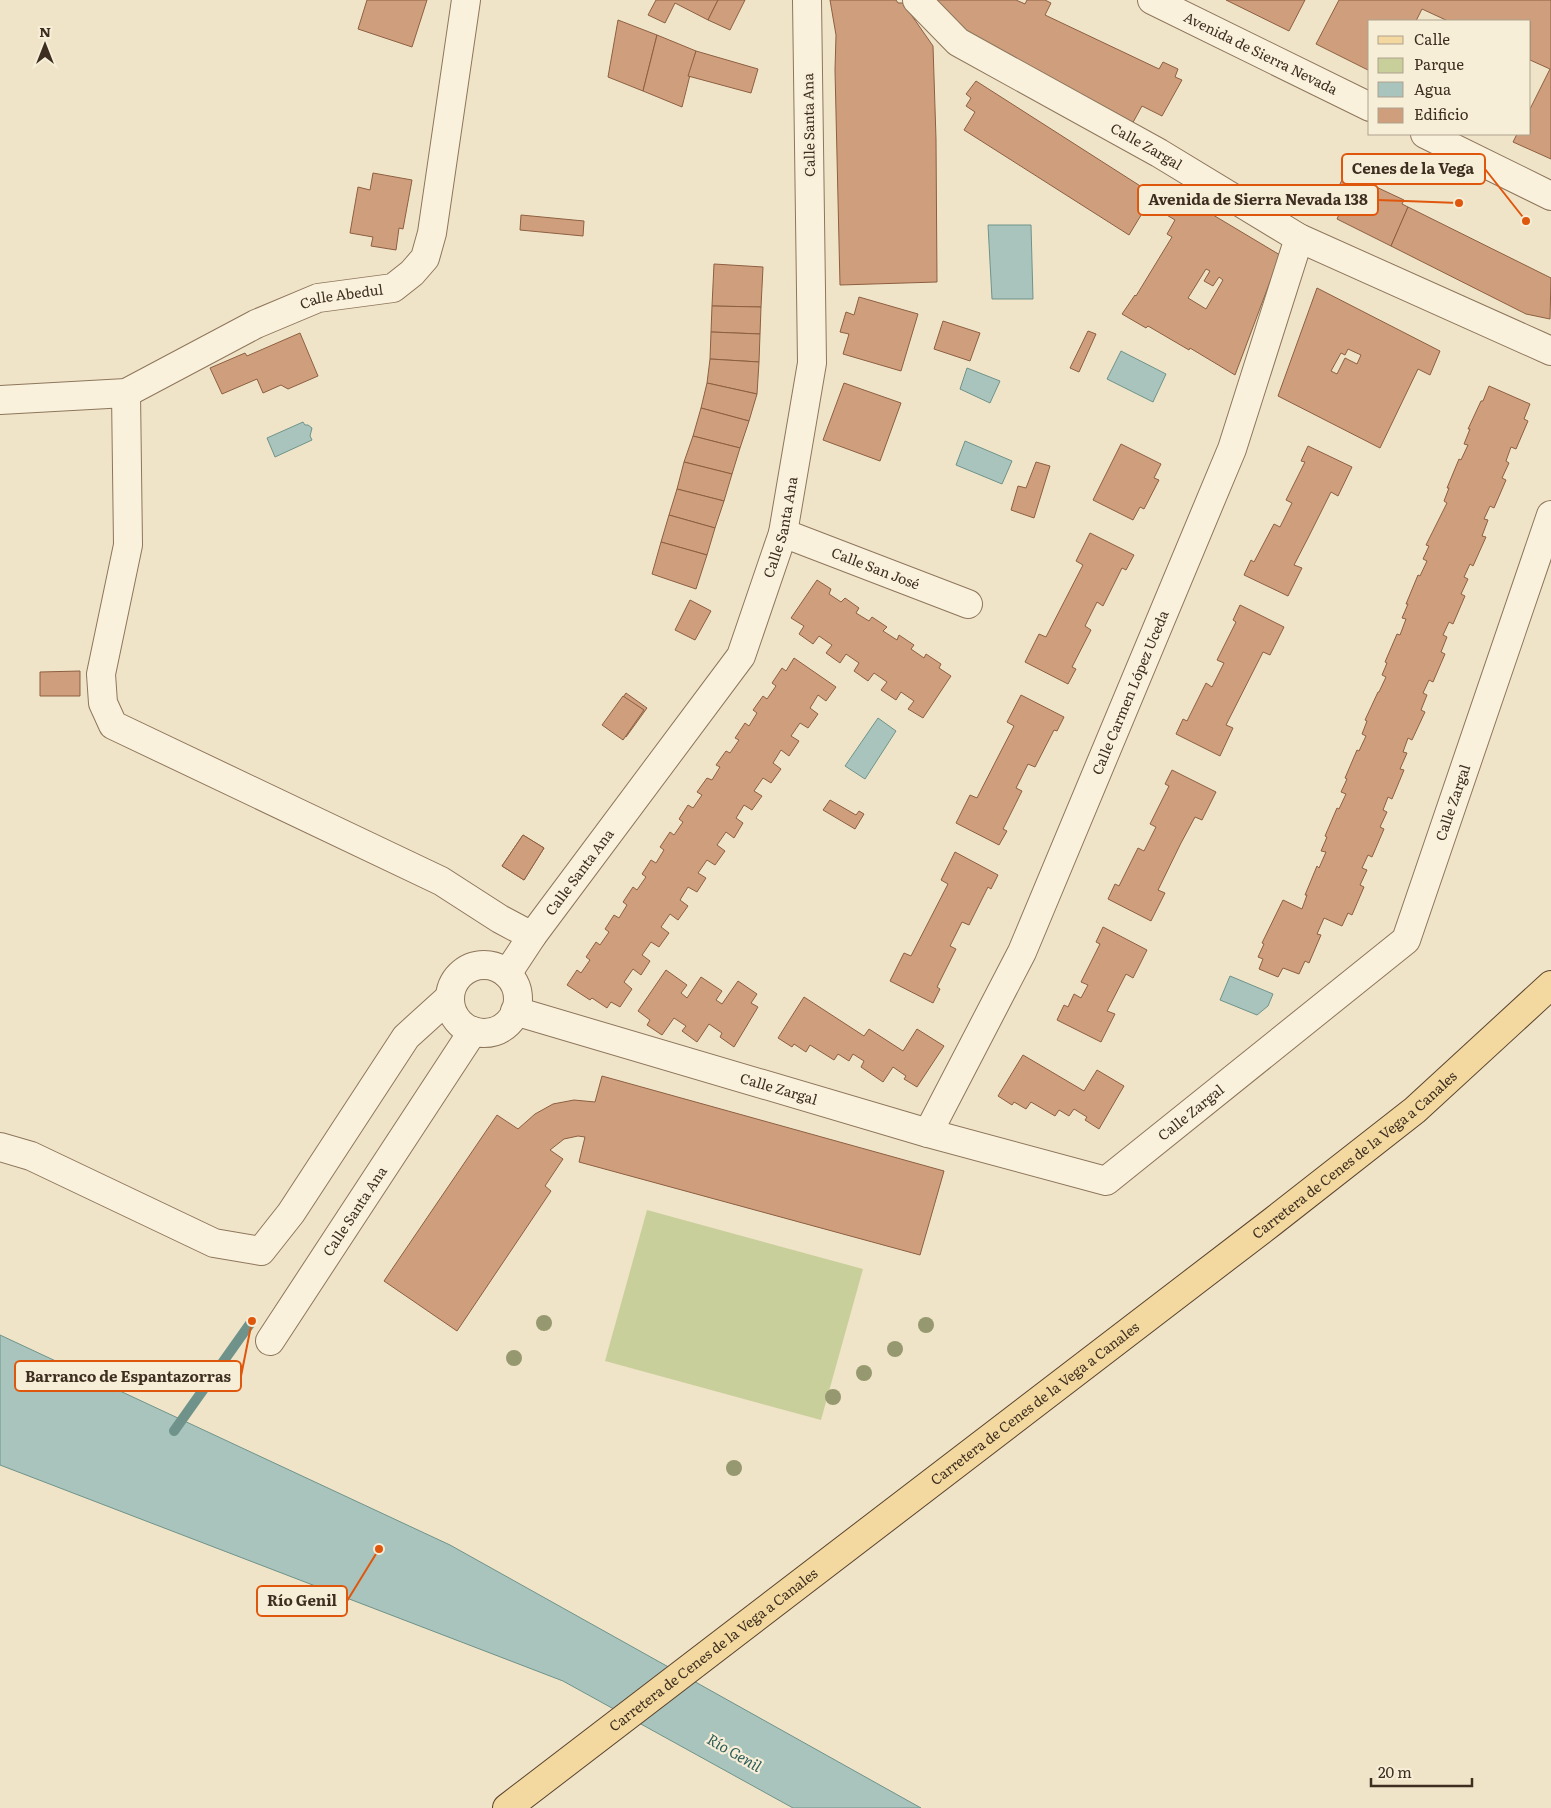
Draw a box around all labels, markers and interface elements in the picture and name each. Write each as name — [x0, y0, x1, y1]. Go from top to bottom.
street label: Avenida de Sierra Nevada — [1181, 6, 1342, 99]
north arrow — [20, 20, 70, 70]
legend — [1368, 20, 1531, 135]
text: N — [39, 21, 51, 41]
text: Calle — [1414, 27, 1450, 50]
text: Parque — [1414, 52, 1464, 75]
street label: Calle Santa Ana — [797, 73, 819, 177]
text: Agua — [1414, 77, 1452, 100]
text: Edificio — [1414, 102, 1469, 125]
street label: Calle Zargal — [1107, 117, 1187, 174]
callout: Cenes de la Vega — [1342, 154, 1485, 184]
text: Cenes de la Vega — [1352, 156, 1475, 179]
callout: Avenida de Sierra Nevada 138 — [1138, 185, 1378, 215]
text: Avenida de Sierra Nevada 138 — [1148, 187, 1368, 210]
street label: Calle Abedul — [296, 278, 384, 314]
street label: Calle Santa Ana — [757, 474, 802, 580]
street label: Calle San José — [829, 542, 923, 594]
street label: Calle Carmen López Uceda — [1086, 607, 1173, 778]
street label: Calle Zargal — [1430, 761, 1474, 843]
street label: Calle Santa Ana — [540, 824, 618, 919]
street label: Carretera de Cenes de la Vega a Canales — [1247, 1066, 1461, 1243]
street label: Calle Zargal — [738, 1067, 820, 1109]
street label: Calle Zargal — [1153, 1079, 1228, 1145]
street label: Calle Santa Ana — [317, 1162, 391, 1260]
street label: Carretera de Cenes de la Vega a Canales — [926, 1316, 1143, 1489]
callout: Barranco de Espantazorras — [15, 1361, 241, 1391]
text: Barranco de Espantazorras — [25, 1364, 232, 1387]
street label: Carretera de Cenes de la Vega a Canales — [604, 1563, 821, 1735]
callout: Río Genil — [257, 1586, 347, 1616]
text: Río Genil — [267, 1588, 338, 1611]
water label: Río Genil — [703, 1727, 767, 1777]
scale bar — [1371, 1756, 1472, 1788]
text: 20 m — [1378, 1760, 1412, 1783]

